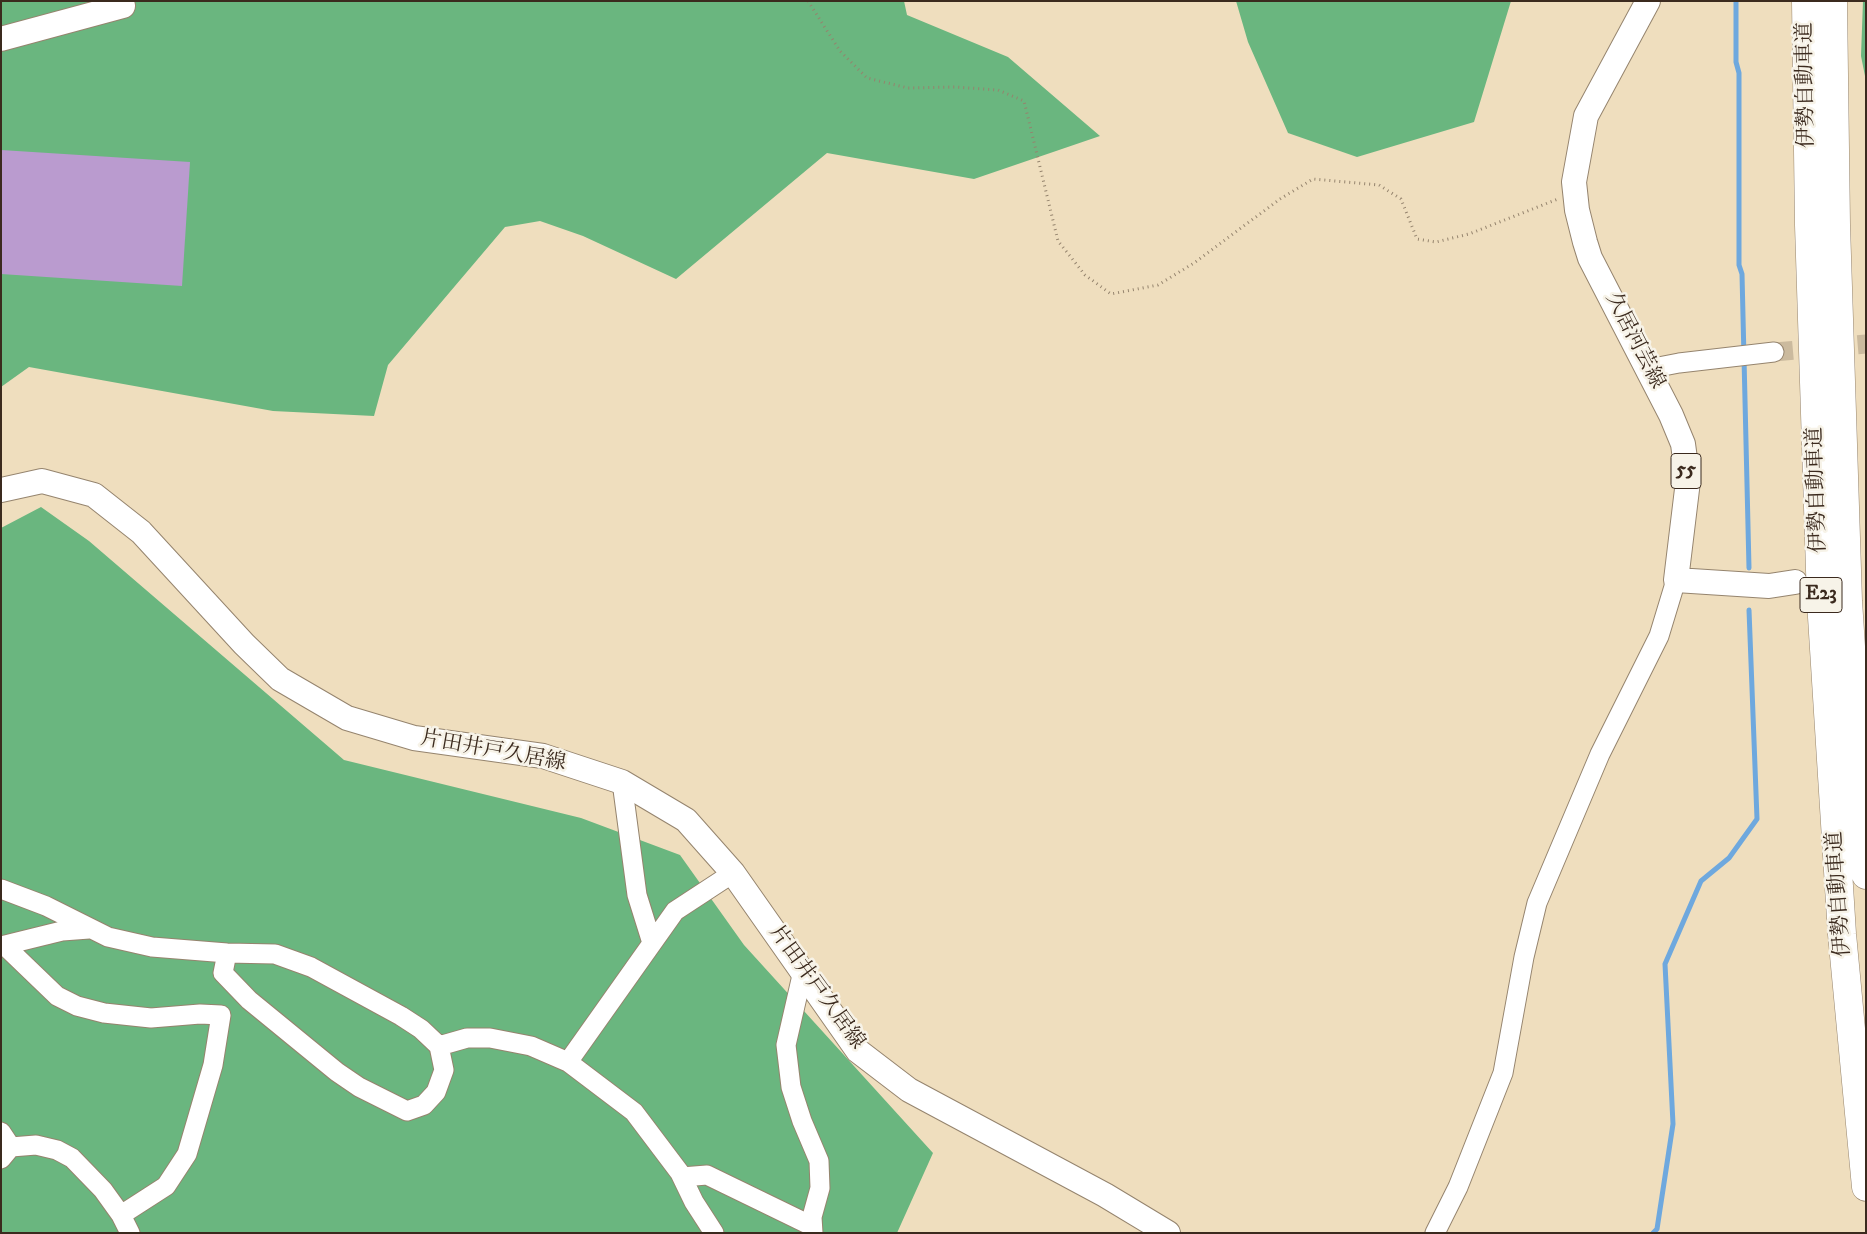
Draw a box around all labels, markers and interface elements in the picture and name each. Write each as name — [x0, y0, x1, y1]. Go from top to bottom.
street label: 伊勢自動車道 — [1793, 22, 1821, 148]
street label: 久居河芸線 — [1599, 289, 1669, 393]
street label: 伊勢自動車道 — [1803, 427, 1833, 553]
road number: 55 — [1671, 454, 1701, 488]
road number: E23 — [1800, 578, 1842, 612]
street label: 片田井戸久居線 — [418, 727, 568, 777]
street label: 伊勢自動車道 — [1823, 830, 1857, 958]
street label: 片田井戸久居線 — [763, 921, 869, 1055]

